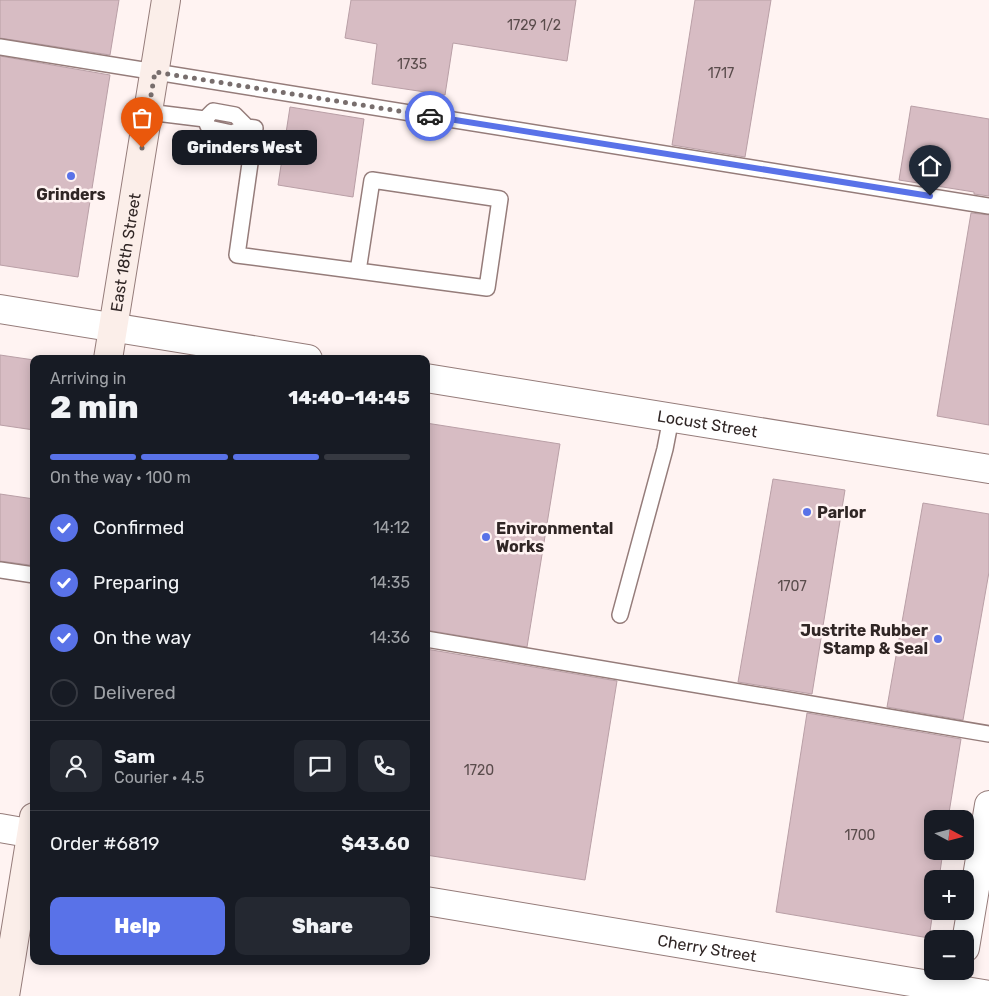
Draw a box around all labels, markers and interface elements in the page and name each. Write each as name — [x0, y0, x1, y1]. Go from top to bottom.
house number: 1729 1/2 — [507, 17, 561, 34]
house number: 1735 — [397, 56, 427, 73]
house number: 1717 — [708, 65, 734, 82]
courier — [405, 91, 455, 141]
pin — [121, 97, 163, 148]
icon: car — [416, 102, 444, 130]
icon: bag — [128, 104, 156, 132]
callout: Grinders West — [172, 130, 317, 166]
text: Grinders West — [187, 138, 302, 157]
pin — [909, 145, 951, 196]
icon: home — [916, 152, 944, 180]
marker: Grinders — [65, 170, 77, 182]
place label: Grinders — [36, 185, 106, 204]
street label: East 18th Street — [107, 192, 145, 313]
text: Arriving in — [50, 369, 126, 388]
text: 14:40–14:45 — [288, 386, 410, 409]
text: 2 min — [50, 388, 139, 426]
street label: Locust Street — [656, 407, 759, 441]
text: On the way · 100 m — [50, 468, 191, 487]
place label: Parlor — [817, 503, 867, 522]
marker: Parlor — [801, 506, 813, 518]
icon: check — [50, 514, 78, 542]
text: Confirmed — [93, 516, 184, 539]
text: 14:12 — [373, 518, 410, 537]
place label: Environmental Works — [496, 519, 613, 556]
marker: Environmental Works — [480, 531, 492, 543]
icon: check — [50, 569, 78, 597]
text: Preparing — [93, 571, 179, 594]
text: 14:35 — [370, 573, 410, 592]
house number: 1707 — [777, 578, 807, 595]
place label: Justrite Rubber Stamp & Seal — [800, 621, 929, 658]
icon: check — [50, 624, 78, 652]
text: On the way — [93, 626, 191, 649]
text: 14:36 — [370, 628, 410, 647]
marker: Justrite Rubber Stamp & Seal — [932, 633, 944, 645]
text: Delivered — [93, 681, 176, 704]
button: person — [50, 740, 102, 792]
button: chat — [294, 740, 346, 792]
button: phone — [358, 740, 410, 792]
text: Sam — [114, 745, 155, 768]
house number: 1720 — [464, 762, 494, 779]
text: Courier · 4.5 — [114, 768, 204, 787]
north arrow — [924, 810, 974, 860]
map controls — [924, 810, 974, 980]
house number: 1700 — [845, 827, 876, 844]
text: Order #6819 — [50, 832, 159, 855]
text: $43.60 — [341, 832, 410, 855]
button: + — [924, 870, 974, 920]
button: Help — [50, 897, 225, 955]
button: Share — [235, 897, 410, 955]
button: − — [924, 930, 974, 980]
street label: Cherry Street — [656, 931, 758, 966]

